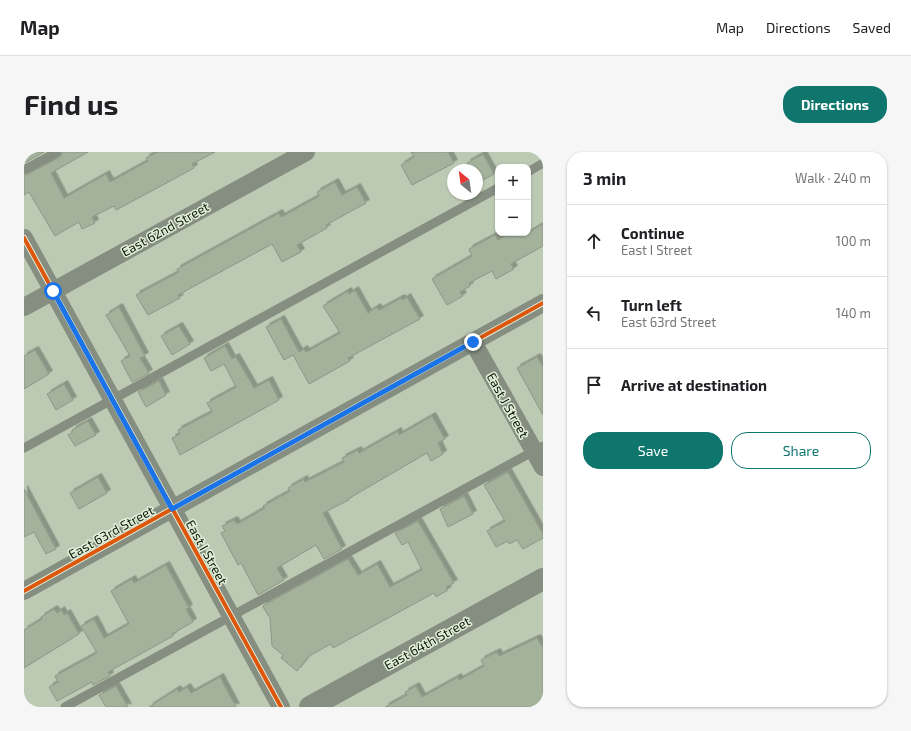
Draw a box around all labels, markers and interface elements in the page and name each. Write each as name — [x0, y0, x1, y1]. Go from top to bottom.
text: Map — [20, 16, 60, 39]
text: Map — [716, 19, 744, 36]
text: Directions — [766, 19, 831, 36]
text: Saved — [853, 19, 891, 36]
button: Directions — [783, 86, 887, 123]
text: Find us — [24, 87, 118, 121]
north arrow — [447, 164, 483, 200]
map controls — [495, 164, 531, 236]
button: + — [495, 164, 531, 200]
text: 3 min — [583, 168, 626, 188]
text: Walk · 240 m — [795, 170, 871, 186]
street label: East 62nd Street — [118, 198, 212, 260]
button: − — [495, 200, 531, 236]
text: Continue — [621, 224, 684, 242]
icon: ahead — [583, 230, 605, 252]
text: 100 m — [836, 233, 871, 249]
text: East I Street — [621, 242, 692, 258]
route start — [44, 282, 62, 300]
text: Turn left — [621, 296, 682, 314]
icon: left — [583, 302, 605, 324]
text: 140 m — [836, 305, 871, 321]
text: East 63rd Street — [621, 314, 716, 330]
route end — [464, 333, 482, 351]
street label: East J Street — [484, 370, 532, 440]
icon: arrive — [583, 374, 605, 396]
text: Arrive at destination — [621, 376, 767, 394]
button: Save — [583, 432, 723, 469]
button: Share — [731, 432, 871, 469]
street label: East 63rd Street — [66, 502, 156, 562]
street label: East I Street — [183, 517, 231, 587]
street label: East 64th Street — [381, 613, 473, 673]

